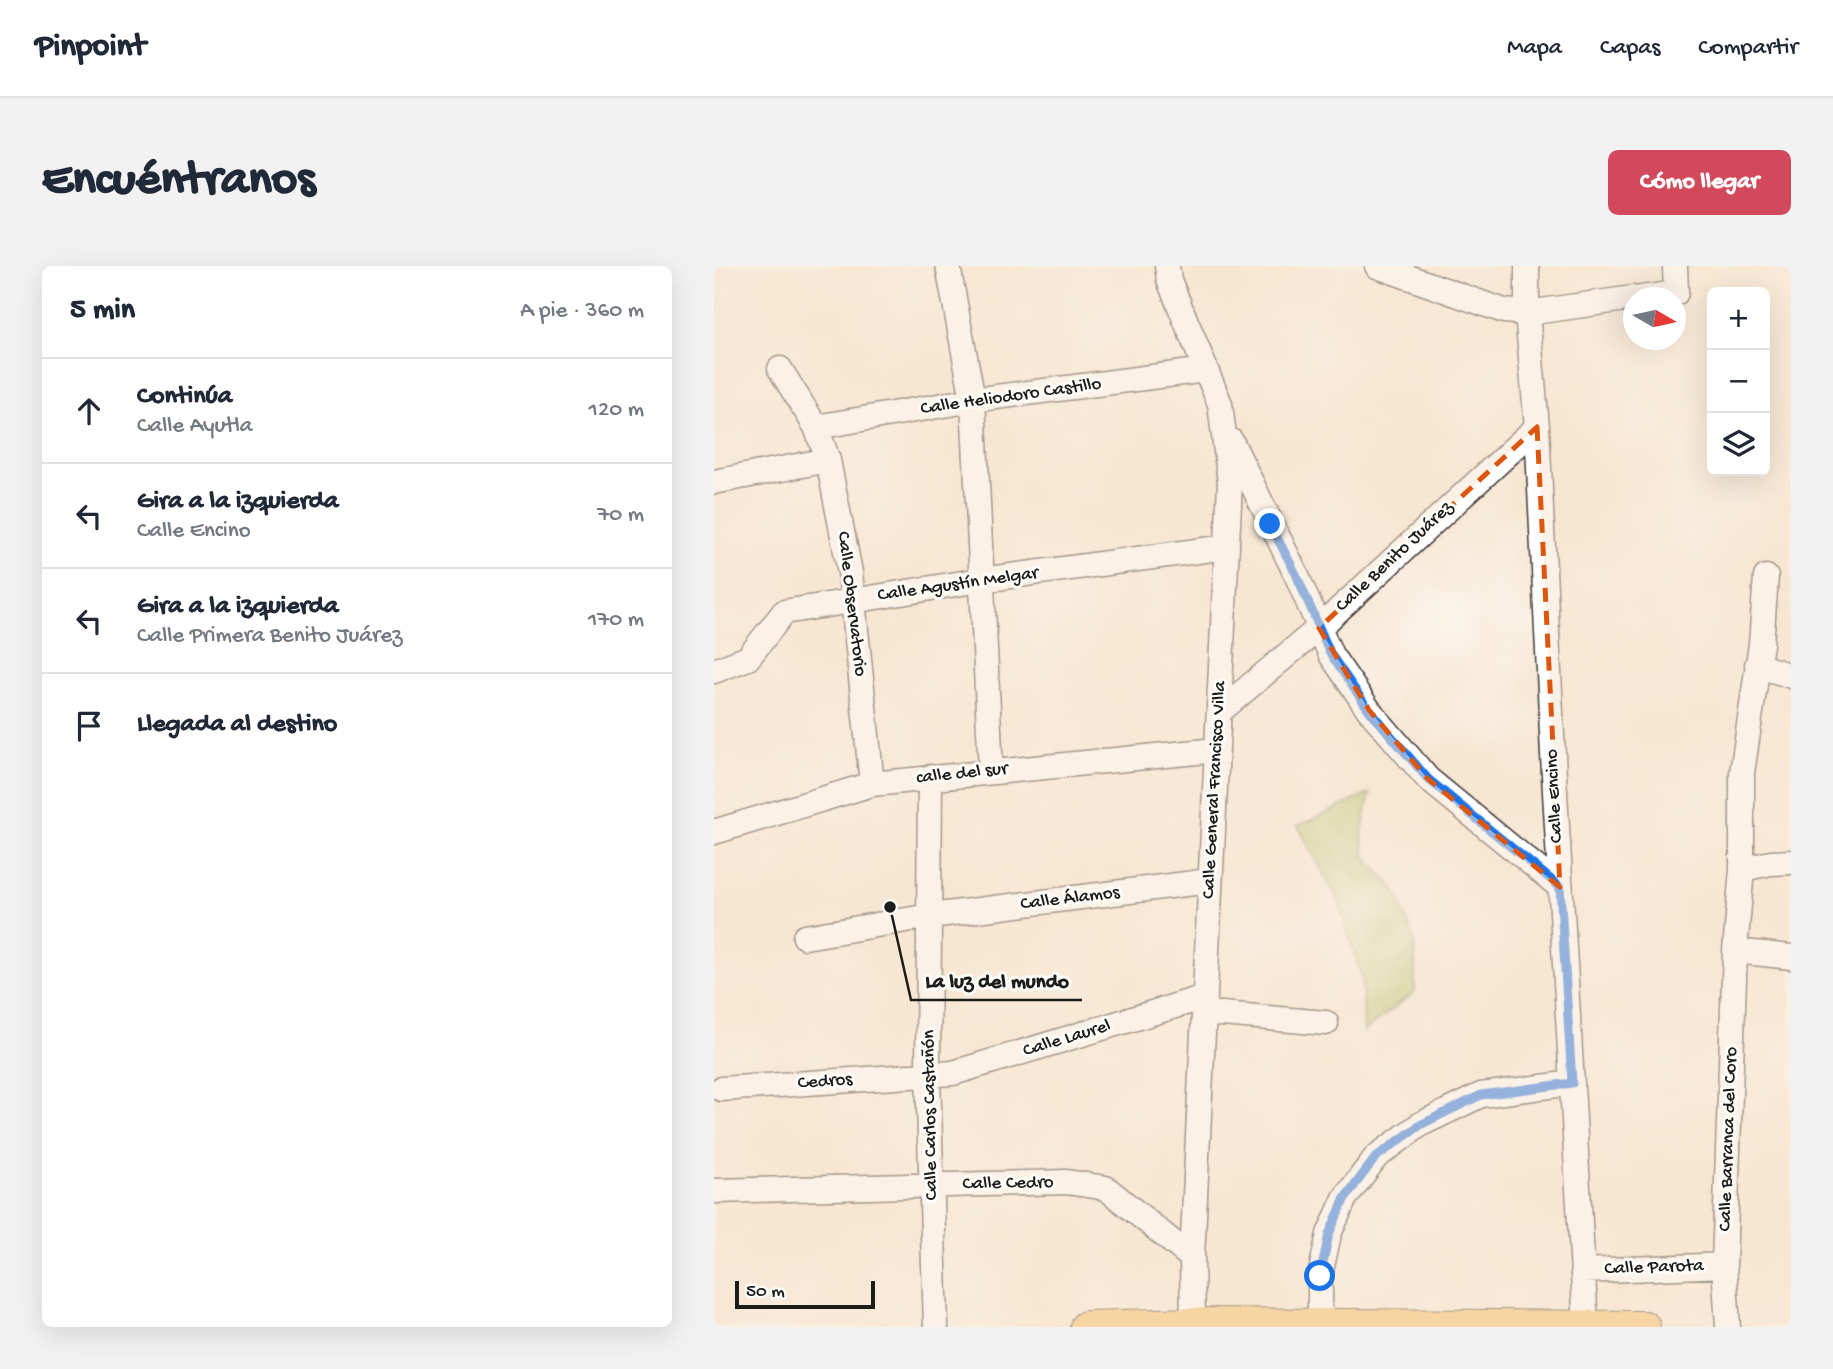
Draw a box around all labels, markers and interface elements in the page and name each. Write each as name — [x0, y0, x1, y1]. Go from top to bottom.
text: Pinpoint — [35, 29, 146, 67]
text: Mapa — [1507, 34, 1562, 63]
text: Capas — [1600, 34, 1660, 63]
text: Compartir — [1698, 34, 1798, 63]
button: Cómo llegar — [1608, 150, 1791, 215]
text: Encuéntranos — [42, 153, 315, 211]
north arrow — [1623, 287, 1686, 350]
map controls — [1707, 287, 1770, 476]
button: + — [1707, 287, 1770, 350]
text: 5 min — [70, 294, 135, 329]
text: A pie · 360 m — [520, 298, 644, 325]
button: − — [1707, 350, 1770, 413]
street label: Calle Heliodoro Castillo — [919, 373, 1103, 421]
text: Continúa — [137, 382, 232, 413]
icon: ahead — [70, 392, 108, 430]
text: 120 m — [589, 397, 644, 424]
text: Calle Ayutla — [137, 413, 253, 440]
button: layers — [1707, 413, 1770, 476]
text: Gira a la izquierda — [137, 487, 339, 518]
street label: Calle Benito Juárez — [1331, 496, 1459, 617]
icon: left — [70, 497, 108, 535]
text: 70 m — [597, 502, 644, 529]
route end — [1254, 508, 1285, 539]
text: Calle Encino — [137, 518, 251, 545]
street label: Calle Observatorio — [831, 530, 871, 678]
street label: Calle Agustín Melgar — [876, 562, 1042, 608]
text: Gira a la izquierda — [137, 592, 339, 623]
icon: left — [70, 602, 108, 640]
text: 170 m — [588, 607, 644, 634]
text: Calle Primera Benito Juárez — [137, 623, 402, 650]
street label: Calle General Francisco Villa — [1198, 679, 1232, 900]
icon: arrive — [70, 707, 108, 745]
text: Llegada al destino — [137, 710, 337, 741]
street label: Calle Encino — [1541, 748, 1569, 843]
street label: calle del sur — [915, 758, 1011, 790]
street label: Calle Álamos — [1019, 881, 1122, 916]
callout: La luz del mundo — [911, 958, 1082, 1000]
text: La luz del mundo — [925, 971, 1069, 996]
street label: Calle Laurel — [1020, 1015, 1114, 1063]
street label: Calle Carlos Castañón — [918, 1029, 944, 1201]
street label: Calle Barranca del Coro — [1714, 1046, 1744, 1232]
street label: Cedros — [797, 1069, 854, 1095]
street label: Calle Cedro — [962, 1172, 1054, 1196]
street label: Calle Parota — [1604, 1255, 1706, 1281]
route start — [1304, 1260, 1335, 1291]
scale bar — [735, 1278, 875, 1310]
text: 50 m — [746, 1281, 785, 1304]

